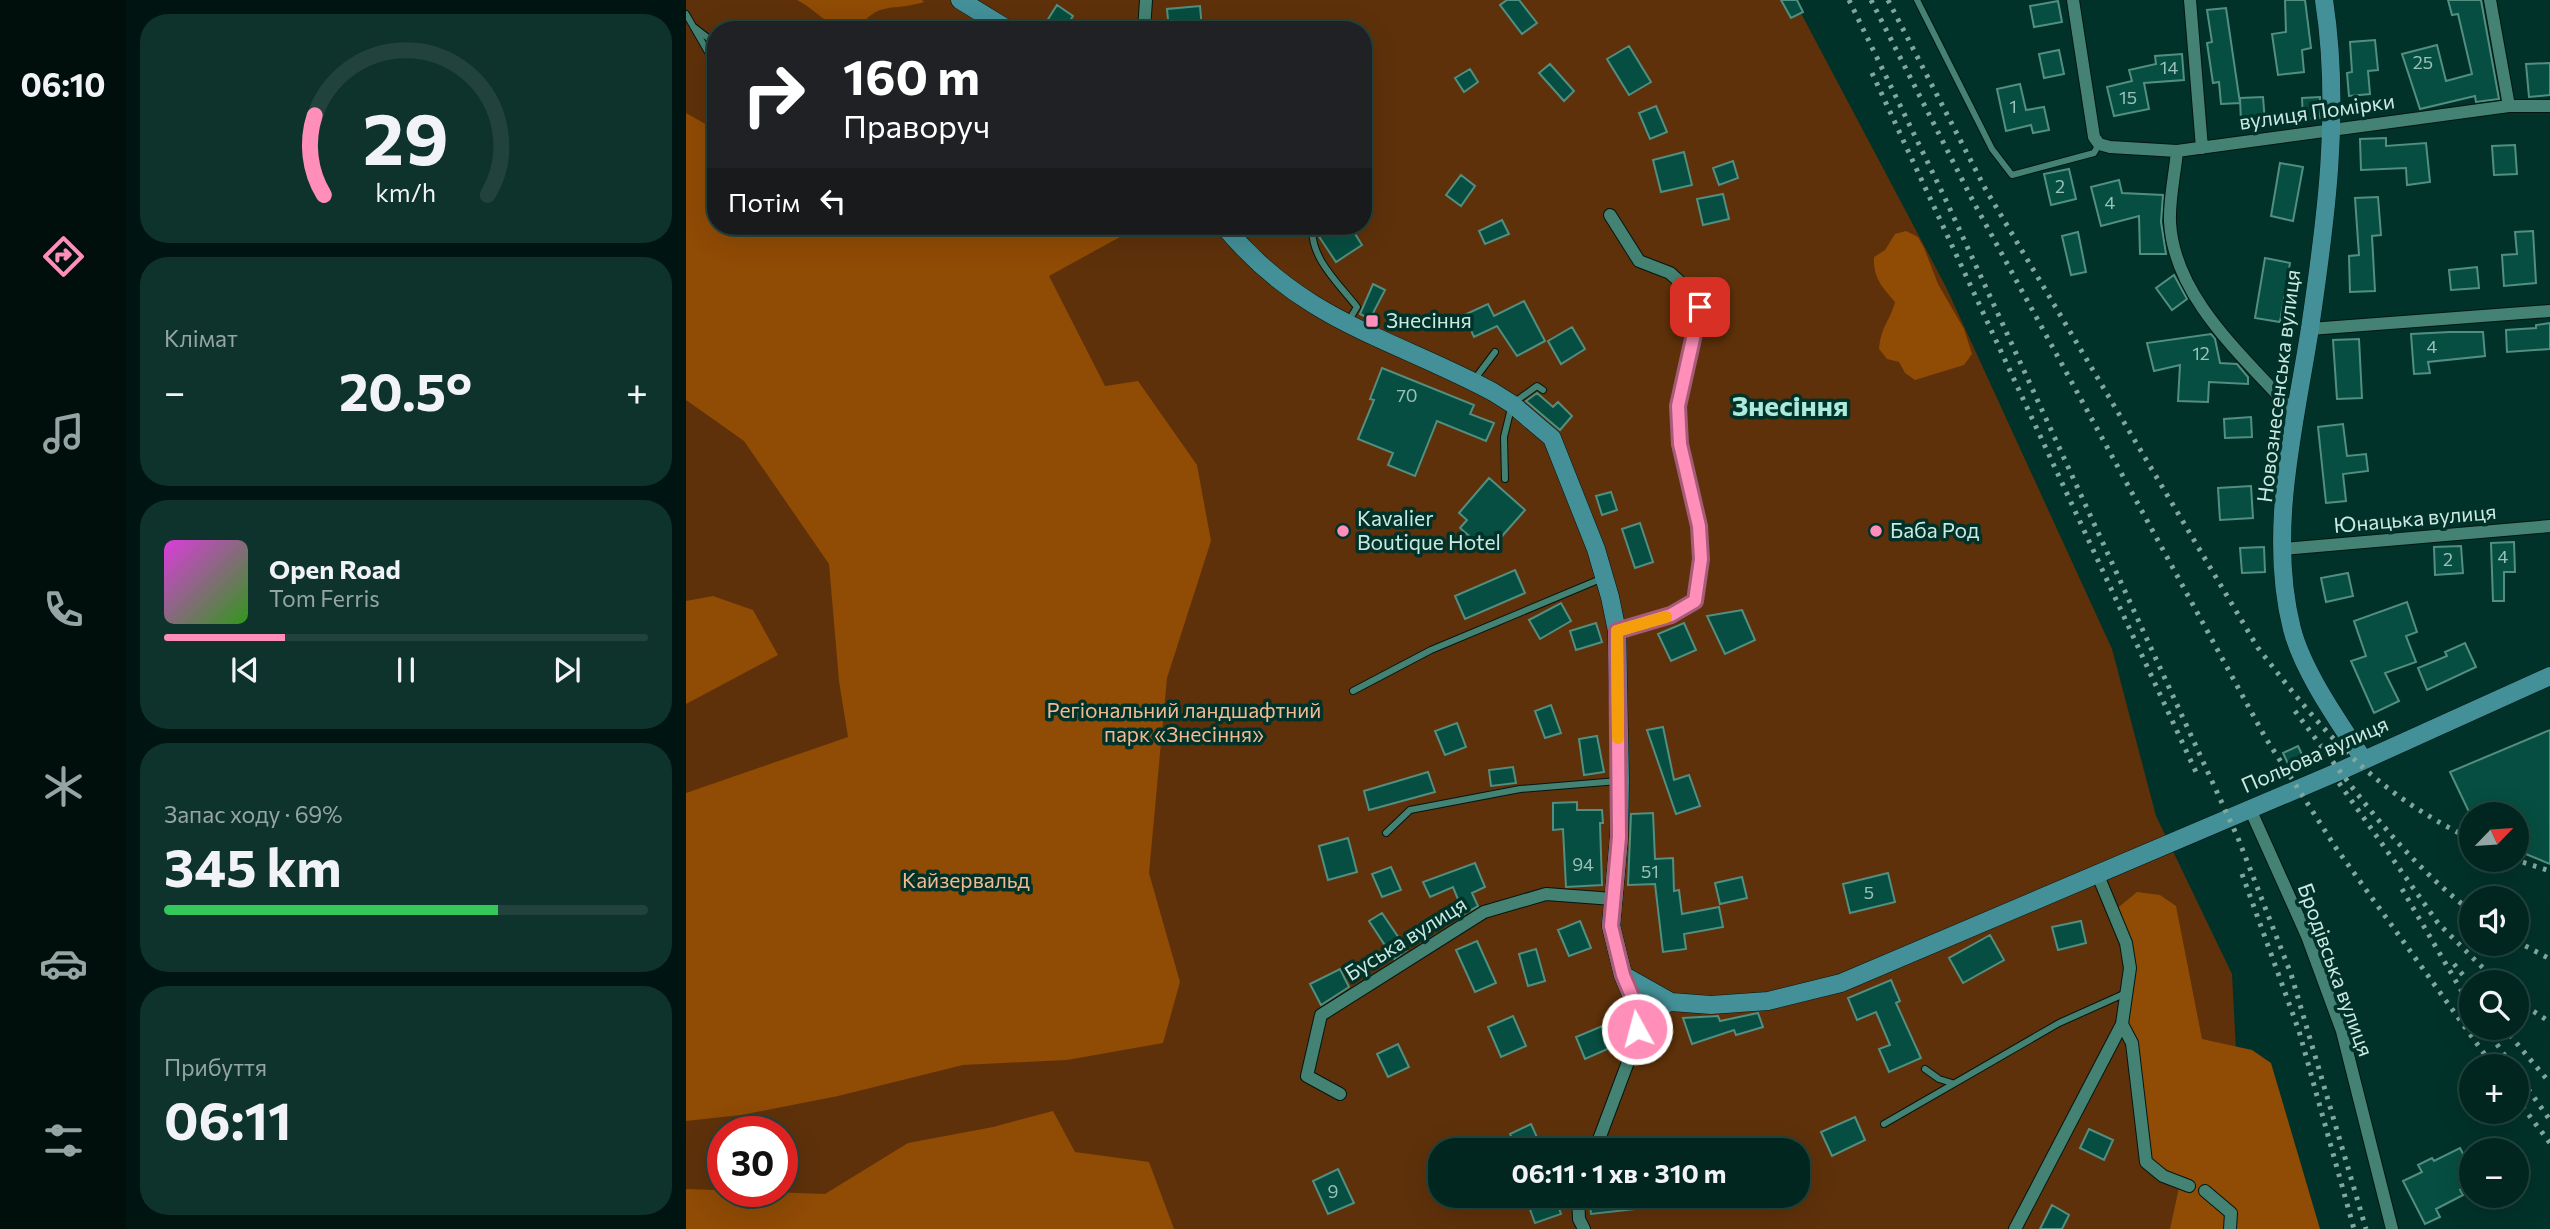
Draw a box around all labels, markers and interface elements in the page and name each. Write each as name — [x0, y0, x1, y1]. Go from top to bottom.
text: 160 m — [843, 45, 980, 105]
icon: right — [728, 49, 819, 140]
house number: 25 — [2413, 51, 2433, 73]
house number: 14 — [2160, 56, 2178, 78]
text: 06:10 — [20, 64, 106, 104]
house number: 15 — [2119, 86, 2137, 108]
street label: вулиця Помірки — [2237, 87, 2396, 134]
text: 29 — [363, 91, 449, 180]
house number: 1 — [2009, 95, 2017, 117]
text: Праворуч — [843, 105, 990, 145]
house number: 2 — [2055, 175, 2065, 197]
text: km/h — [376, 176, 436, 206]
icon: left — [814, 182, 852, 220]
text: Потім — [728, 186, 800, 217]
house number: 4 — [2105, 191, 2116, 213]
icon: directions — [39, 232, 88, 281]
street label: Новознесенська вулиця — [2251, 268, 2304, 504]
pin — [1670, 277, 1730, 337]
icon: arrive — [1681, 288, 1719, 326]
place label: Знесіння — [1386, 307, 1472, 332]
marker: Знесіння — [1364, 313, 1380, 329]
text: Клімат — [164, 324, 238, 352]
house number: 4 — [2427, 335, 2438, 357]
house number: 12 — [2192, 342, 2210, 364]
text: 20.5° — [339, 358, 472, 422]
text: − — [164, 367, 186, 414]
text: + — [626, 367, 648, 414]
house number: 70 — [1396, 384, 1418, 406]
district label: Знесіння — [1732, 388, 1848, 422]
icon: music — [39, 409, 88, 458]
street label: Юнацька вулиця — [2332, 498, 2497, 537]
place label: Kavalier Boutique Hotel — [1357, 505, 1501, 554]
place label: Баба Род — [1890, 517, 1979, 542]
marker: Kavalier Boutique Hotel — [1335, 523, 1351, 539]
marker: Баба Род — [1868, 523, 1884, 539]
house number: 4 — [2498, 545, 2509, 567]
house number: 2 — [2443, 548, 2453, 570]
text: Open Road — [269, 553, 401, 584]
text: Tom Ferris — [269, 584, 380, 612]
icon: phone — [39, 585, 88, 634]
icon: previous — [226, 651, 264, 689]
icon: pause — [387, 651, 425, 689]
icon: next — [548, 651, 586, 689]
park label: Регіональний ландшафтний парк «Знесіння» — [1047, 697, 1321, 746]
street label: Польова вулиця — [2237, 710, 2392, 797]
icon: climate — [39, 762, 88, 811]
text: Запас ходу · 69% — [164, 800, 343, 828]
north arrow — [2459, 802, 2529, 872]
map controls — [2459, 802, 2529, 1208]
text: 345 km — [164, 834, 342, 898]
house number: 94 — [1572, 853, 1594, 875]
house number: 51 — [1641, 860, 1659, 882]
park label: Кайзервальд — [902, 867, 1030, 892]
street label: Бродівська вулиця — [2293, 879, 2379, 1060]
house number: 5 — [1864, 881, 1874, 903]
button: sound — [2459, 886, 2529, 956]
street label: Буська вулиця — [1340, 890, 1471, 985]
icon: car — [39, 939, 88, 988]
button: search — [2459, 970, 2529, 1040]
position arrow — [1600, 992, 1674, 1066]
text: Прибуття — [164, 1053, 267, 1081]
button: + — [2459, 1054, 2529, 1124]
text: 06:11 — [164, 1087, 291, 1151]
icon: filters — [39, 1116, 88, 1165]
speed limit sign: 30 — [707, 1116, 798, 1207]
button: − — [2459, 1138, 2529, 1208]
text: 06:11 · 1 хв · 310 m — [1512, 1157, 1726, 1188]
house number: 9 — [1328, 1180, 1338, 1202]

